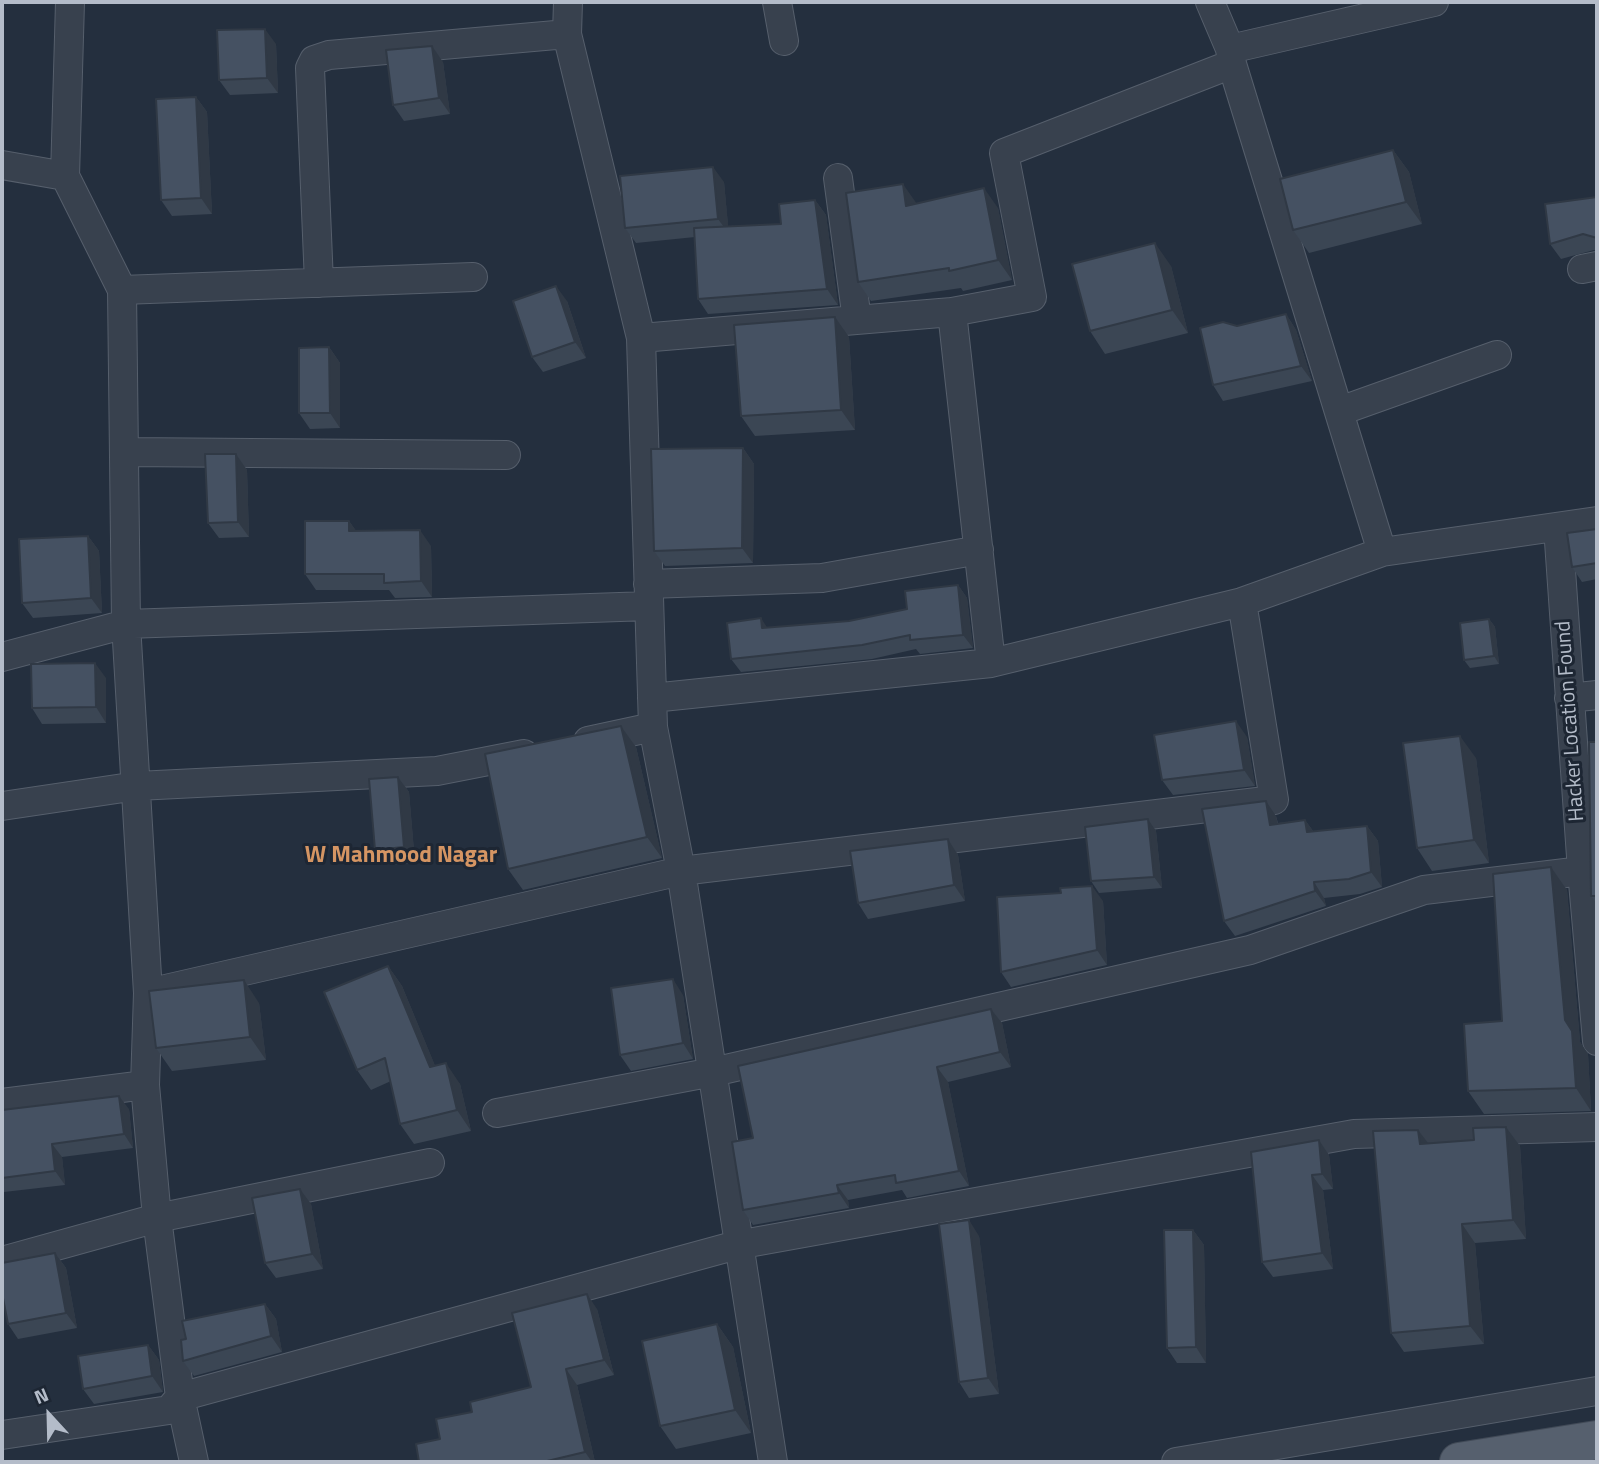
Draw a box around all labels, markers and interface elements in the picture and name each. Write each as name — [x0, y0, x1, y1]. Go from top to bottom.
street label: Hacker Location Found — [1551, 620, 1591, 822]
district label: W Mahmood Nagar — [305, 842, 497, 870]
text: N — [29, 1379, 52, 1411]
north arrow — [14, 1380, 84, 1450]

